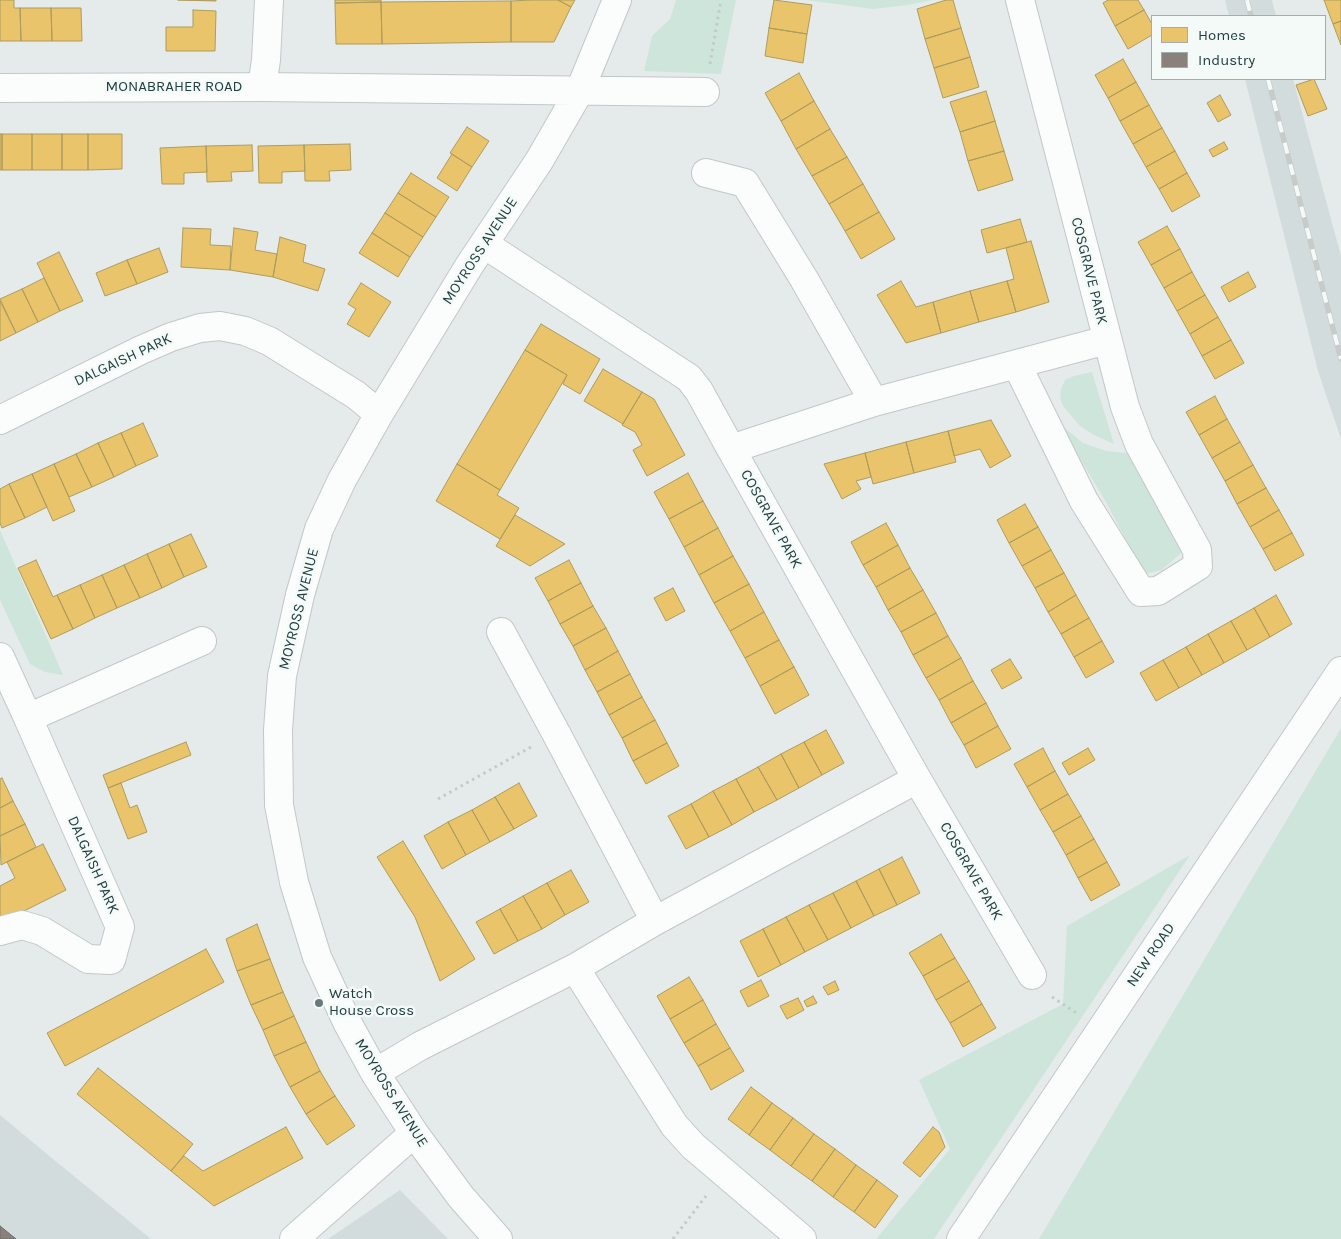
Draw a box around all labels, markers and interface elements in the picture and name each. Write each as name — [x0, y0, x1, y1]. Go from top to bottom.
legend — [1151, 15, 1326, 80]
text: Homes — [1198, 26, 1246, 44]
text: Industry — [1198, 51, 1255, 69]
street label: MONABRAHER ROAD — [106, 78, 242, 96]
street label: MOYROSS AVENUE — [439, 194, 521, 308]
street label: COSGRAVE PARK — [1067, 215, 1111, 327]
street label: DALGAISH PARK — [71, 330, 175, 390]
street label: COSGRAVE PARK — [736, 467, 806, 571]
street label: MOYROSS AVENUE — [275, 546, 323, 672]
street label: DALGAISH PARK — [63, 813, 123, 917]
street label: COSGRAVE PARK — [936, 819, 1006, 923]
street label: NEW ROAD — [1123, 920, 1179, 990]
place label: Watch House Cross — [329, 985, 414, 1020]
marker: Watch House Cross — [313, 997, 325, 1009]
street label: MOYROSS AVENUE — [350, 1035, 432, 1151]

